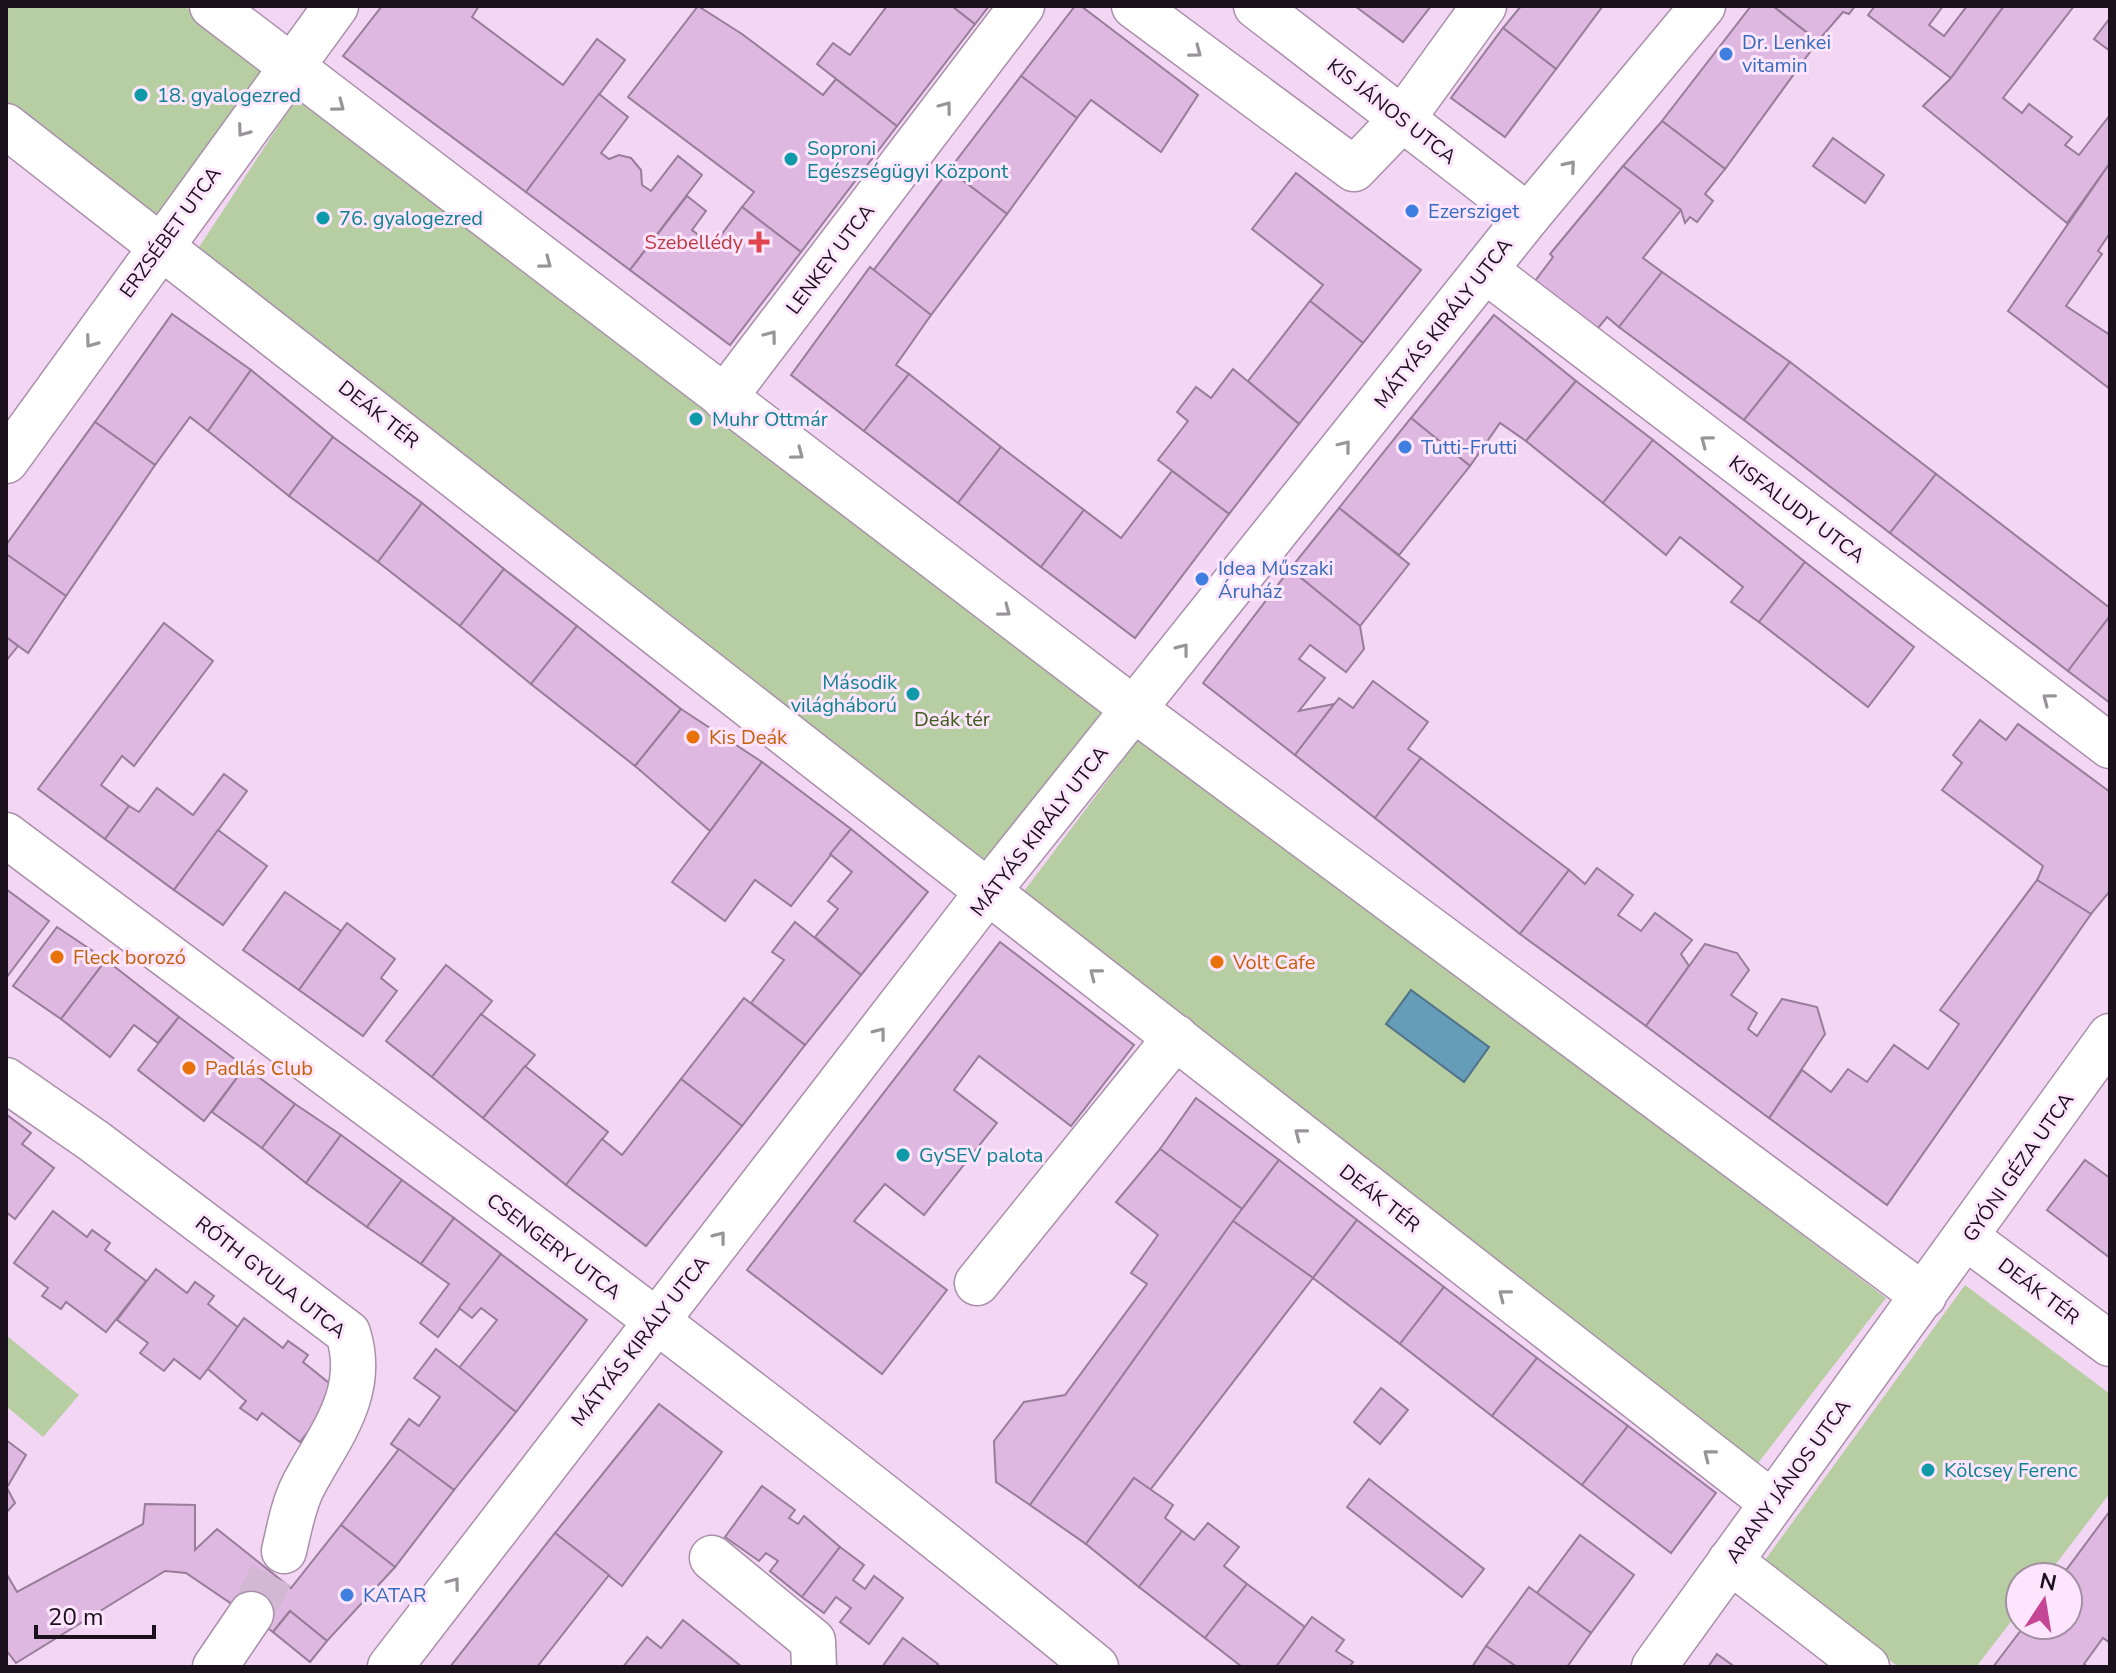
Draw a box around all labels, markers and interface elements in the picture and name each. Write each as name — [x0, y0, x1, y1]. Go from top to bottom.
place label: Dr. Lenkei vitamin — [1742, 29, 1831, 79]
one-way arrow — [1188, 43, 1202, 57]
marker: Dr. Lenkei vitamin — [1717, 45, 1735, 63]
street label: KIS JÁNOS UTCA — [1321, 52, 1462, 171]
place label: 18. gyalogezred — [157, 82, 301, 109]
marker: 18. gyalogezred — [132, 86, 150, 104]
one-way arrow — [330, 96, 345, 110]
one-way arrow — [936, 101, 950, 115]
one-way arrow — [238, 122, 253, 136]
place label: Soproni Egészségügyi Központ — [807, 135, 1009, 185]
marker: Soproni Egészségügyi Központ — [782, 150, 800, 168]
one-way arrow — [1560, 160, 1574, 175]
street label: ERZSÉBET UTCA — [114, 161, 227, 303]
street label: LENKEY UTCA — [780, 198, 881, 320]
place label: Ezersziget — [1428, 198, 1520, 225]
marker: Ezersziget — [1403, 202, 1421, 220]
place label: 76. gyalogezred — [339, 205, 483, 232]
marker: 76. gyalogezred — [314, 209, 332, 227]
place label: Szebellédy — [644, 229, 744, 256]
street label: MÁTYÁS KIRÁLY UTCA — [1368, 232, 1519, 414]
marker: Szebellédy — [750, 233, 768, 251]
one-way arrow — [537, 254, 552, 268]
one-way arrow — [762, 330, 776, 345]
one-way arrow — [86, 333, 101, 347]
street label: DEÁK TÉR — [333, 374, 425, 454]
place label: Muhr Ottmár — [712, 406, 828, 433]
marker: Muhr Ottmár — [687, 410, 705, 428]
place label: Tutti-Frutti — [1421, 434, 1517, 461]
one-way arrow — [1700, 437, 1715, 451]
marker: Tutti-Frutti — [1396, 438, 1414, 456]
one-way arrow — [1336, 440, 1350, 455]
one-way arrow — [789, 445, 804, 459]
street label: KISFALUDY UTCA — [1723, 449, 1870, 570]
place label: Idea Műszaki Áruház — [1218, 555, 1333, 605]
marker: Idea Műszaki Áruház — [1193, 570, 1211, 588]
one-way arrow — [996, 602, 1011, 616]
one-way arrow — [1174, 643, 1188, 658]
place label: Második világháború — [791, 669, 898, 719]
marker: Második világháború — [904, 685, 922, 703]
one-way arrow — [2042, 695, 2057, 709]
park label: Deák tér — [914, 706, 990, 733]
place label: Kis Deák — [709, 724, 788, 751]
marker: Kis Deák — [684, 728, 702, 746]
street label: MÁTYÁS KIRÁLY UTCA — [964, 740, 1115, 922]
place label: Fleck borozó — [73, 944, 186, 971]
marker: Fleck borozó — [48, 948, 66, 966]
place label: Volt Cafe — [1232, 949, 1315, 976]
marker: Volt Cafe — [1208, 953, 1226, 971]
one-way arrow — [1090, 969, 1104, 984]
one-way arrow — [871, 1027, 885, 1042]
place label: Padlás Club — [205, 1055, 313, 1082]
marker: Padlás Club — [180, 1059, 198, 1077]
street label: GYÓNI GÉZA UTCA — [1957, 1087, 2080, 1247]
one-way arrow — [1294, 1130, 1309, 1144]
place label: GySEV palota — [919, 1142, 1043, 1169]
marker: GySEV palota — [894, 1146, 912, 1164]
street label: DEÁK TÉR — [1334, 1158, 1426, 1238]
street label: CSENGERY UTCA — [481, 1187, 627, 1306]
street label: RÓTH GYULA UTCA — [190, 1210, 352, 1345]
one-way arrow — [710, 1231, 724, 1246]
street label: MÁTYÁS KIRÁLY UTCA — [565, 1250, 716, 1432]
street label: DEÁK TÉR — [1992, 1252, 2085, 1331]
one-way arrow — [1498, 1290, 1513, 1304]
street label: ARANY JÁNOS UTCA — [1720, 1394, 1857, 1569]
one-way arrow — [1703, 1450, 1718, 1464]
place label: Kölcsey Ferenc — [1944, 1457, 2078, 1484]
marker: Kölcsey Ferenc — [1919, 1461, 1937, 1479]
north arrow — [2004, 1561, 2084, 1641]
text: N — [2037, 1566, 2059, 1599]
one-way arrow — [445, 1577, 459, 1592]
place label: KATAR — [363, 1582, 426, 1609]
marker: KATAR — [338, 1586, 356, 1604]
scale bar — [36, 1589, 154, 1639]
text: 20 m — [48, 1601, 104, 1633]

